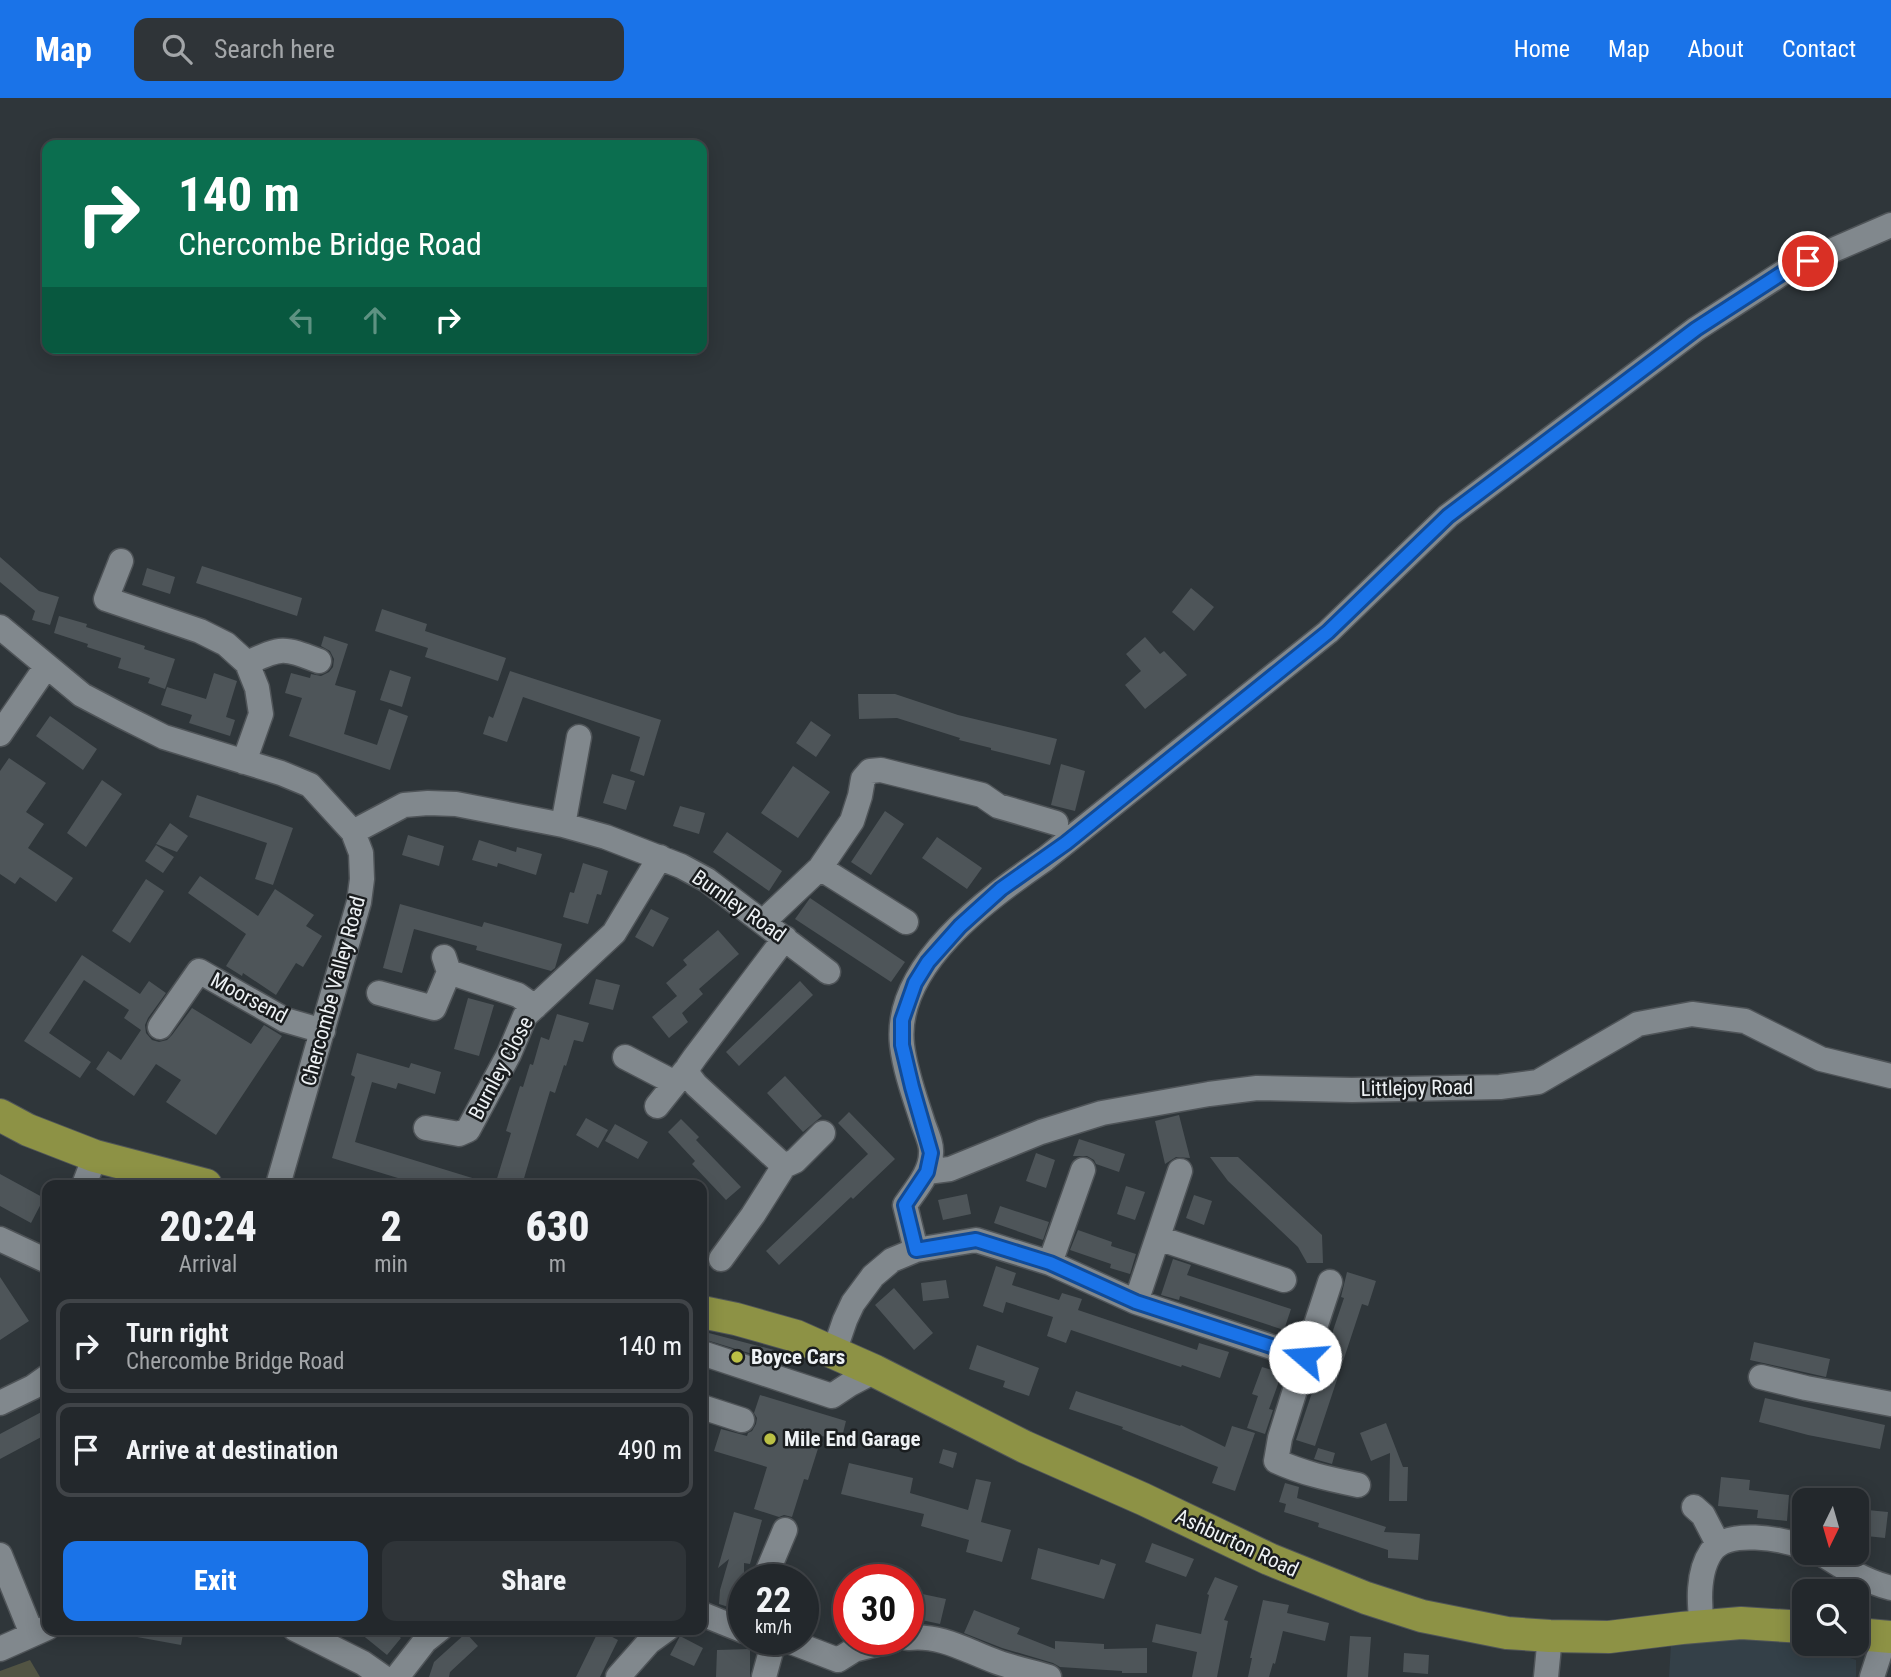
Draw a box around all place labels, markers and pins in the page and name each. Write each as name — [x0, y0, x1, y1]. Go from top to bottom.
pin — [1778, 231, 1838, 291]
place label: Boyce Cars — [751, 1345, 845, 1369]
marker: Boyce Cars — [729, 1349, 745, 1365]
place label: Mile End Garage — [784, 1427, 921, 1451]
marker: Mile End Garage — [762, 1431, 778, 1447]

